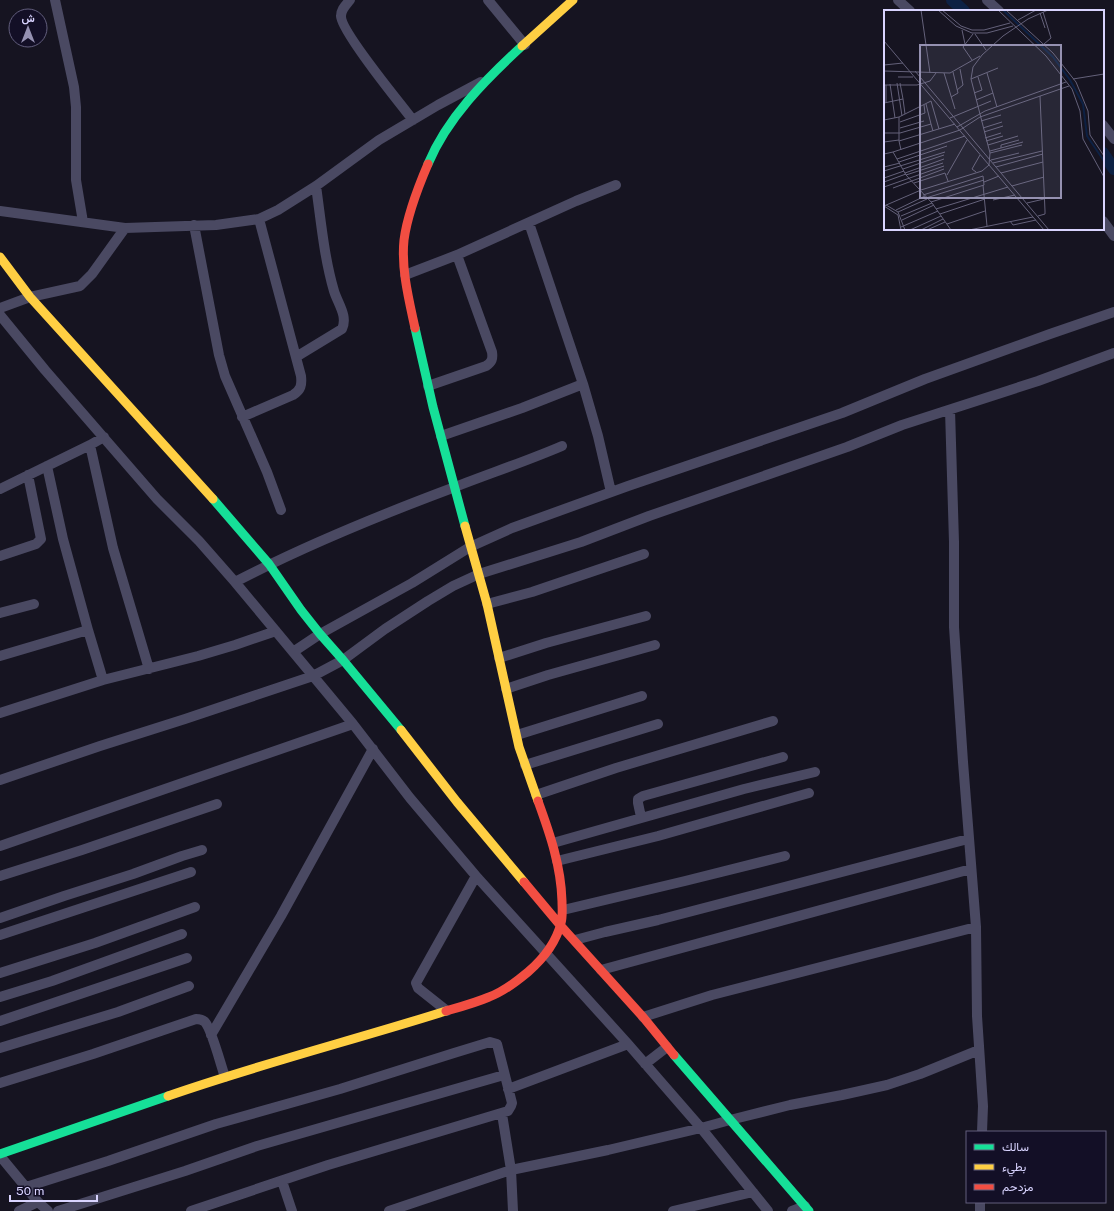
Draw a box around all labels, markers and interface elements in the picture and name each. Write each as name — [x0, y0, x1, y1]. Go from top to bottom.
north arrow — [8, 8, 48, 48]
inset map — [884, 10, 1104, 230]
text: ش — [21, 12, 35, 25]
legend — [966, 1131, 1106, 1203]
text: سالك — [1002, 1140, 1029, 1154]
text: بطيء — [1002, 1160, 1026, 1177]
scale bar — [10, 1177, 97, 1203]
text: مزدحم — [1002, 1180, 1033, 1195]
text: 50 m — [16, 1184, 44, 1198]

